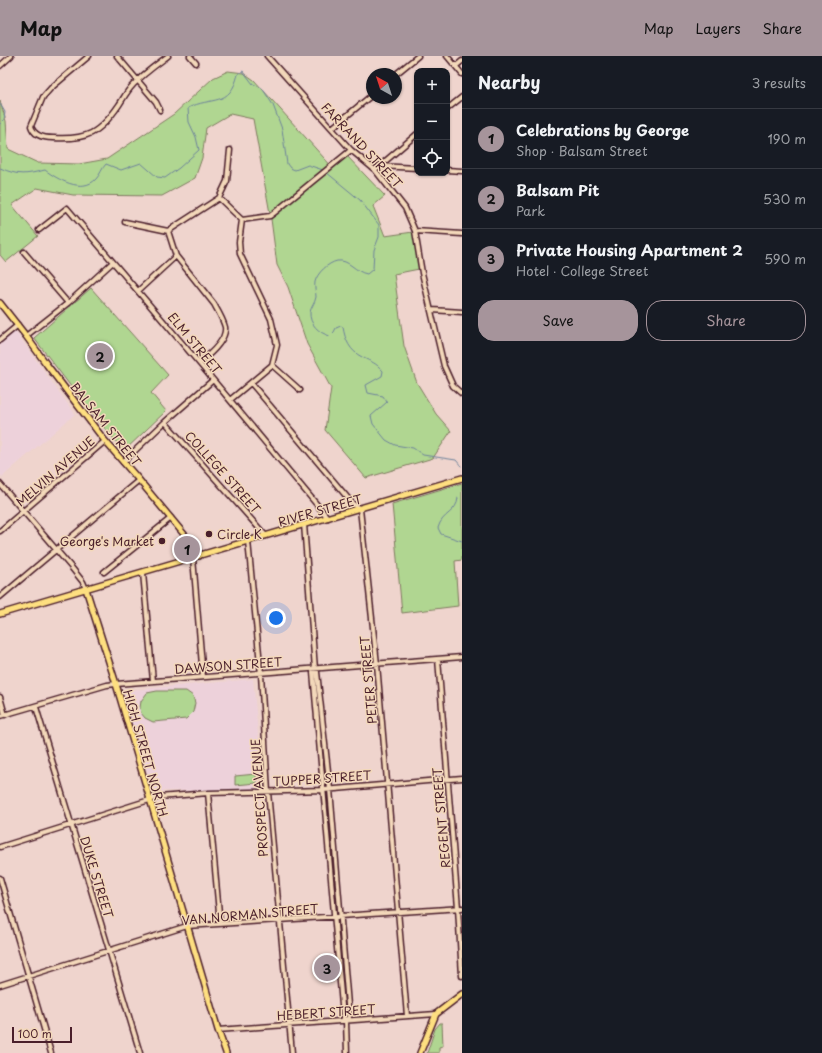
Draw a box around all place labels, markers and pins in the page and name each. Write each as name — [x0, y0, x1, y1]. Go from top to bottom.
pin: 2 — [87, 341, 113, 371]
place label: Circle K — [217, 525, 262, 543]
marker: Circle K — [204, 529, 214, 539]
place label: George's Market — [60, 532, 154, 550]
pin: 1 — [174, 534, 200, 564]
marker: George's Market — [157, 536, 167, 546]
pin: 3 — [314, 953, 340, 983]

